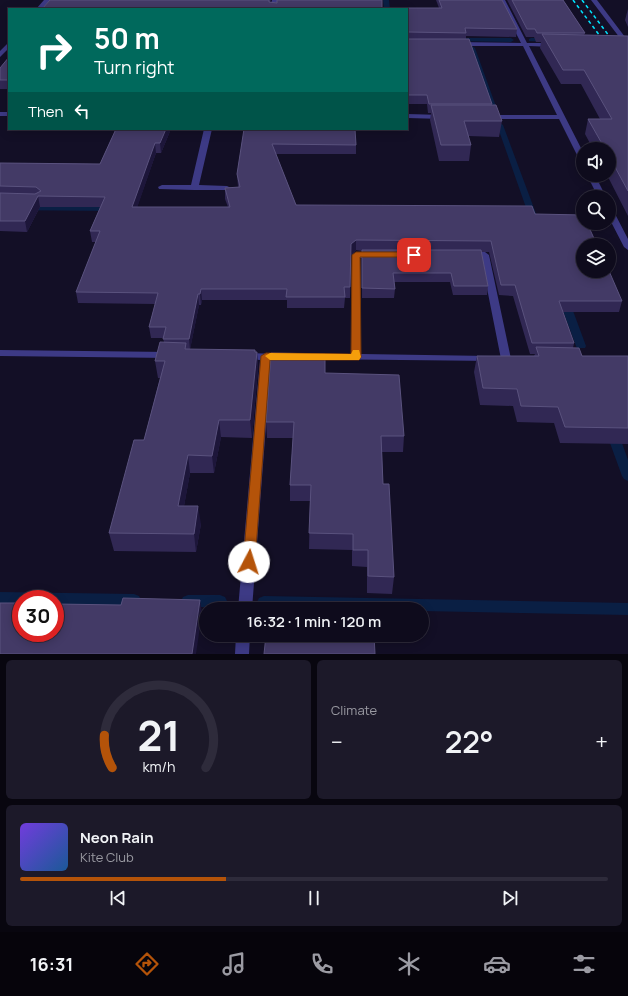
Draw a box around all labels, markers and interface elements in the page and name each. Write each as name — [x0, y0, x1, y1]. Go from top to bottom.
text: 50 m — [94, 19, 160, 57]
icon: right — [28, 24, 80, 76]
text: Turn right — [94, 55, 175, 79]
icon: left — [71, 100, 93, 122]
text: Then — [28, 101, 63, 122]
map controls — [576, 142, 616, 278]
button: sound — [576, 142, 616, 182]
button: search — [576, 190, 616, 230]
pin — [397, 238, 431, 272]
button: layers — [576, 238, 616, 278]
icon: arrive — [403, 244, 425, 266]
position arrow — [228, 541, 270, 583]
speed limit sign: 30 — [12, 590, 64, 642]
text: 16:32 · 1 min · 120 m — [247, 611, 381, 632]
text: Climate — [331, 701, 377, 719]
text: 21 — [137, 706, 180, 762]
text: 22° — [445, 721, 493, 762]
text: − — [331, 727, 343, 757]
text: + — [595, 727, 608, 757]
text: km/h — [142, 756, 175, 775]
text: Neon Rain — [80, 827, 154, 848]
text: Kite Club — [80, 848, 134, 866]
icon: previous — [107, 887, 129, 909]
icon: pause — [303, 887, 325, 909]
icon: next — [499, 887, 521, 909]
icon: directions — [133, 950, 161, 978]
icon: music — [220, 950, 248, 978]
icon: phone — [308, 950, 336, 978]
icon: climate — [395, 950, 423, 978]
icon: car — [483, 950, 511, 978]
icon: filters — [570, 950, 598, 978]
text: 16:31 — [30, 952, 73, 976]

